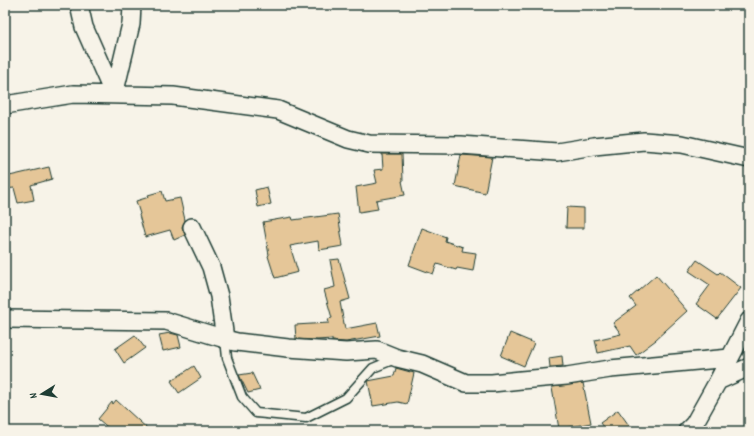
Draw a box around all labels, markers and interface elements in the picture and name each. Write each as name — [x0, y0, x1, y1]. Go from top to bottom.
north arrow — [22, 374, 62, 414]
text: N — [26, 391, 43, 400]

